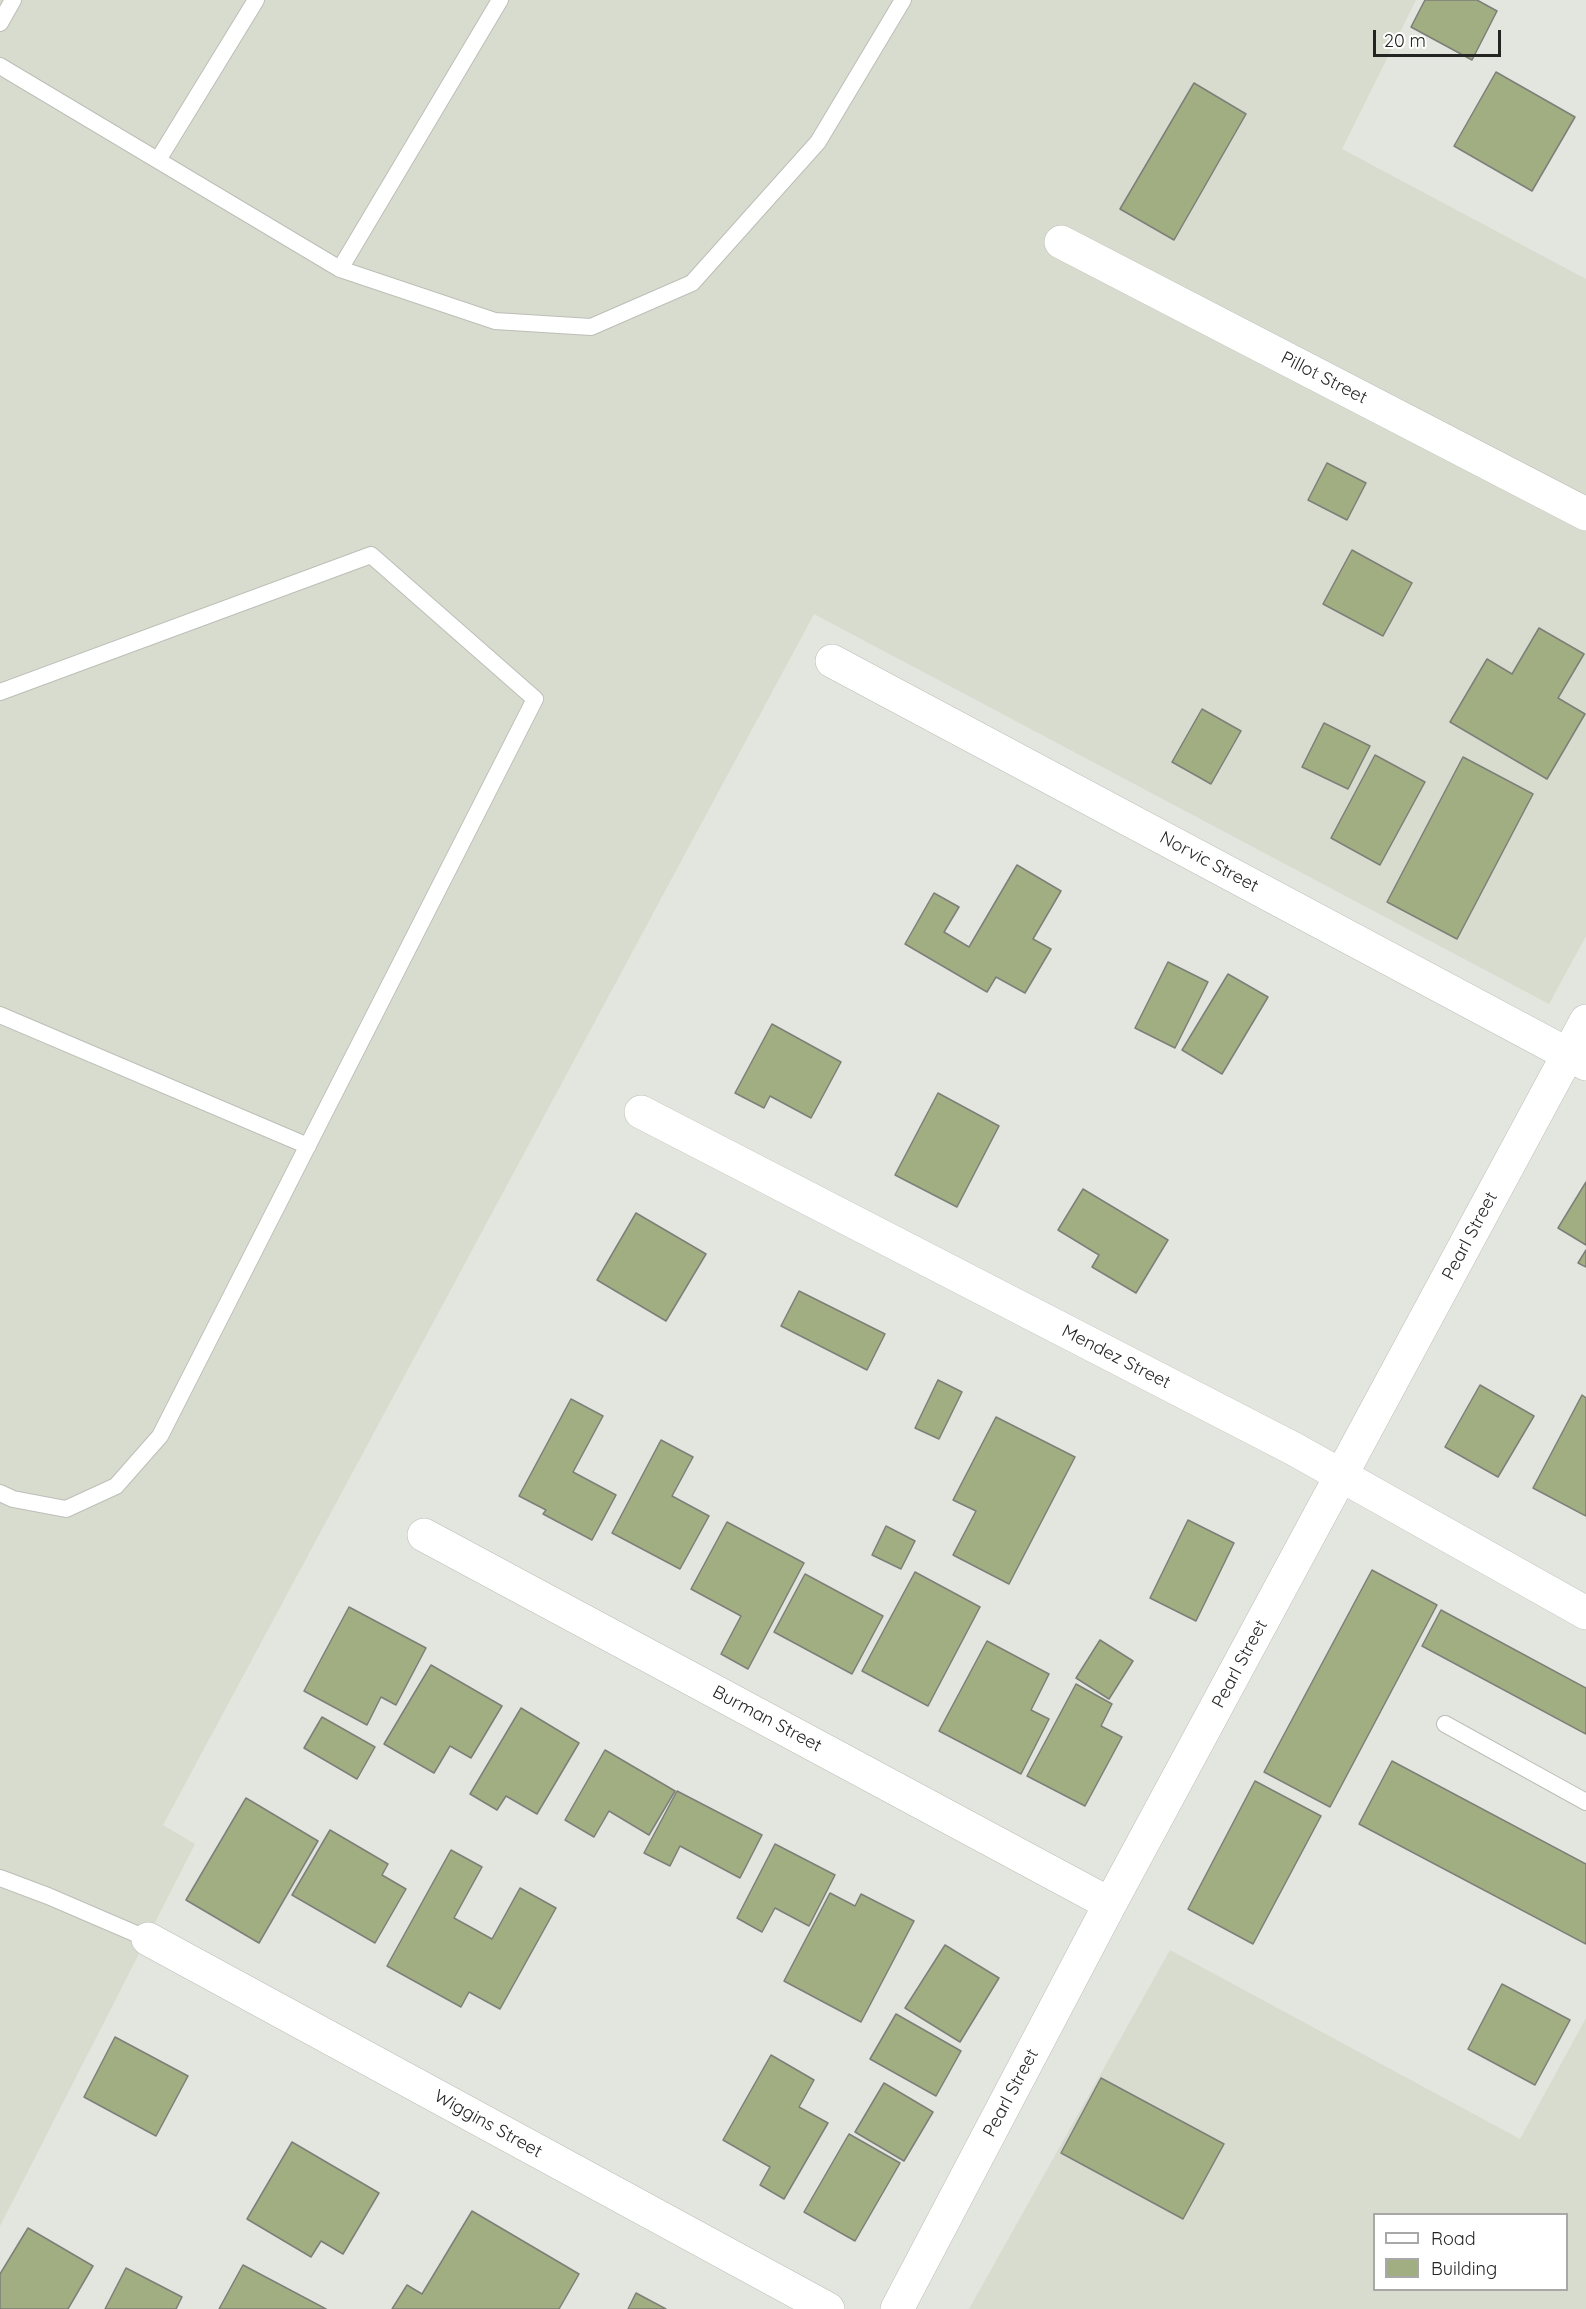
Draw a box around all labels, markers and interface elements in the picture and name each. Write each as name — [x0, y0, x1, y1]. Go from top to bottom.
scale bar — [1376, 18, 1504, 56]
text: 20 m — [1384, 29, 1426, 52]
street label: Pillot Street — [1277, 347, 1371, 409]
street label: Norvic Street — [1156, 827, 1262, 897]
street label: Pearl Street — [1438, 1188, 1502, 1284]
street label: Mendez Street — [1058, 1320, 1174, 1394]
street label: Pearl Street — [1208, 1616, 1272, 1712]
street label: Burman Street — [709, 1681, 825, 1757]
street label: Pearl Street — [979, 2045, 1043, 2141]
street label: Wiggins Street — [430, 2085, 546, 2163]
legend — [1373, 2213, 1568, 2291]
text: Road — [1431, 2227, 1476, 2250]
text: Building — [1431, 2257, 1497, 2280]

